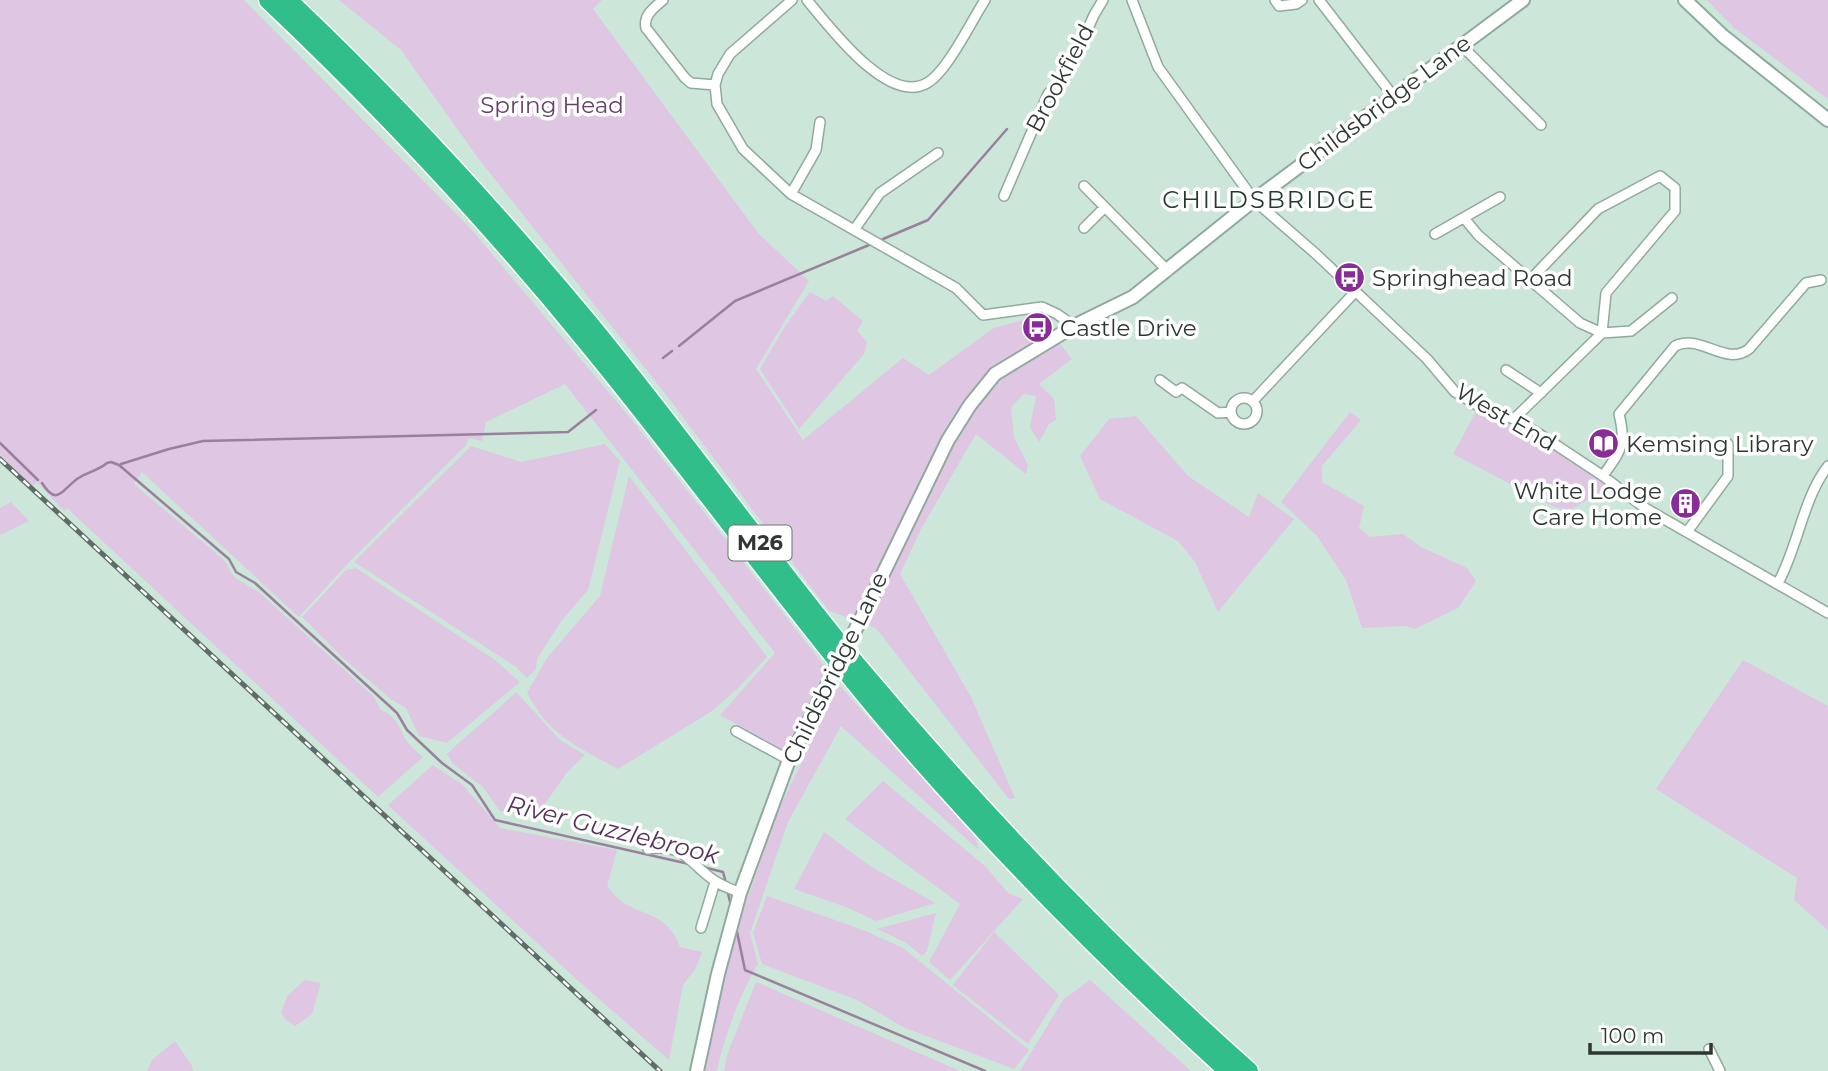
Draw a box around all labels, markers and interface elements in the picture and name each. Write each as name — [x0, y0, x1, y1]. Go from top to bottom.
street label: Brookfield — [1020, 19, 1100, 137]
street label: Childsbridge Lane — [1292, 29, 1476, 177]
park label: Spring Head — [480, 91, 624, 119]
district label: CHILDSBRIDGE — [1162, 185, 1376, 214]
bus stop icon: Springhead Road — [1332, 261, 1366, 295]
place label: Springhead Road — [1372, 264, 1573, 292]
bus stop icon: Castle Drive — [1020, 311, 1054, 345]
place label: Castle Drive — [1060, 314, 1197, 342]
street label: West End — [1451, 377, 1561, 457]
library icon: Kemsing Library — [1586, 427, 1620, 461]
place label: Kemsing Library — [1626, 430, 1814, 458]
place label: White Lodge Care Home — [1513, 477, 1662, 531]
building icon: White Lodge Care Home — [1668, 487, 1702, 521]
road number: M26 — [728, 526, 792, 560]
street label: Childsbridge Lane — [776, 568, 894, 768]
water label: River Guzzlebrook — [504, 789, 724, 870]
scale bar — [1590, 1012, 1711, 1056]
text: 100 m — [1601, 1023, 1664, 1048]

